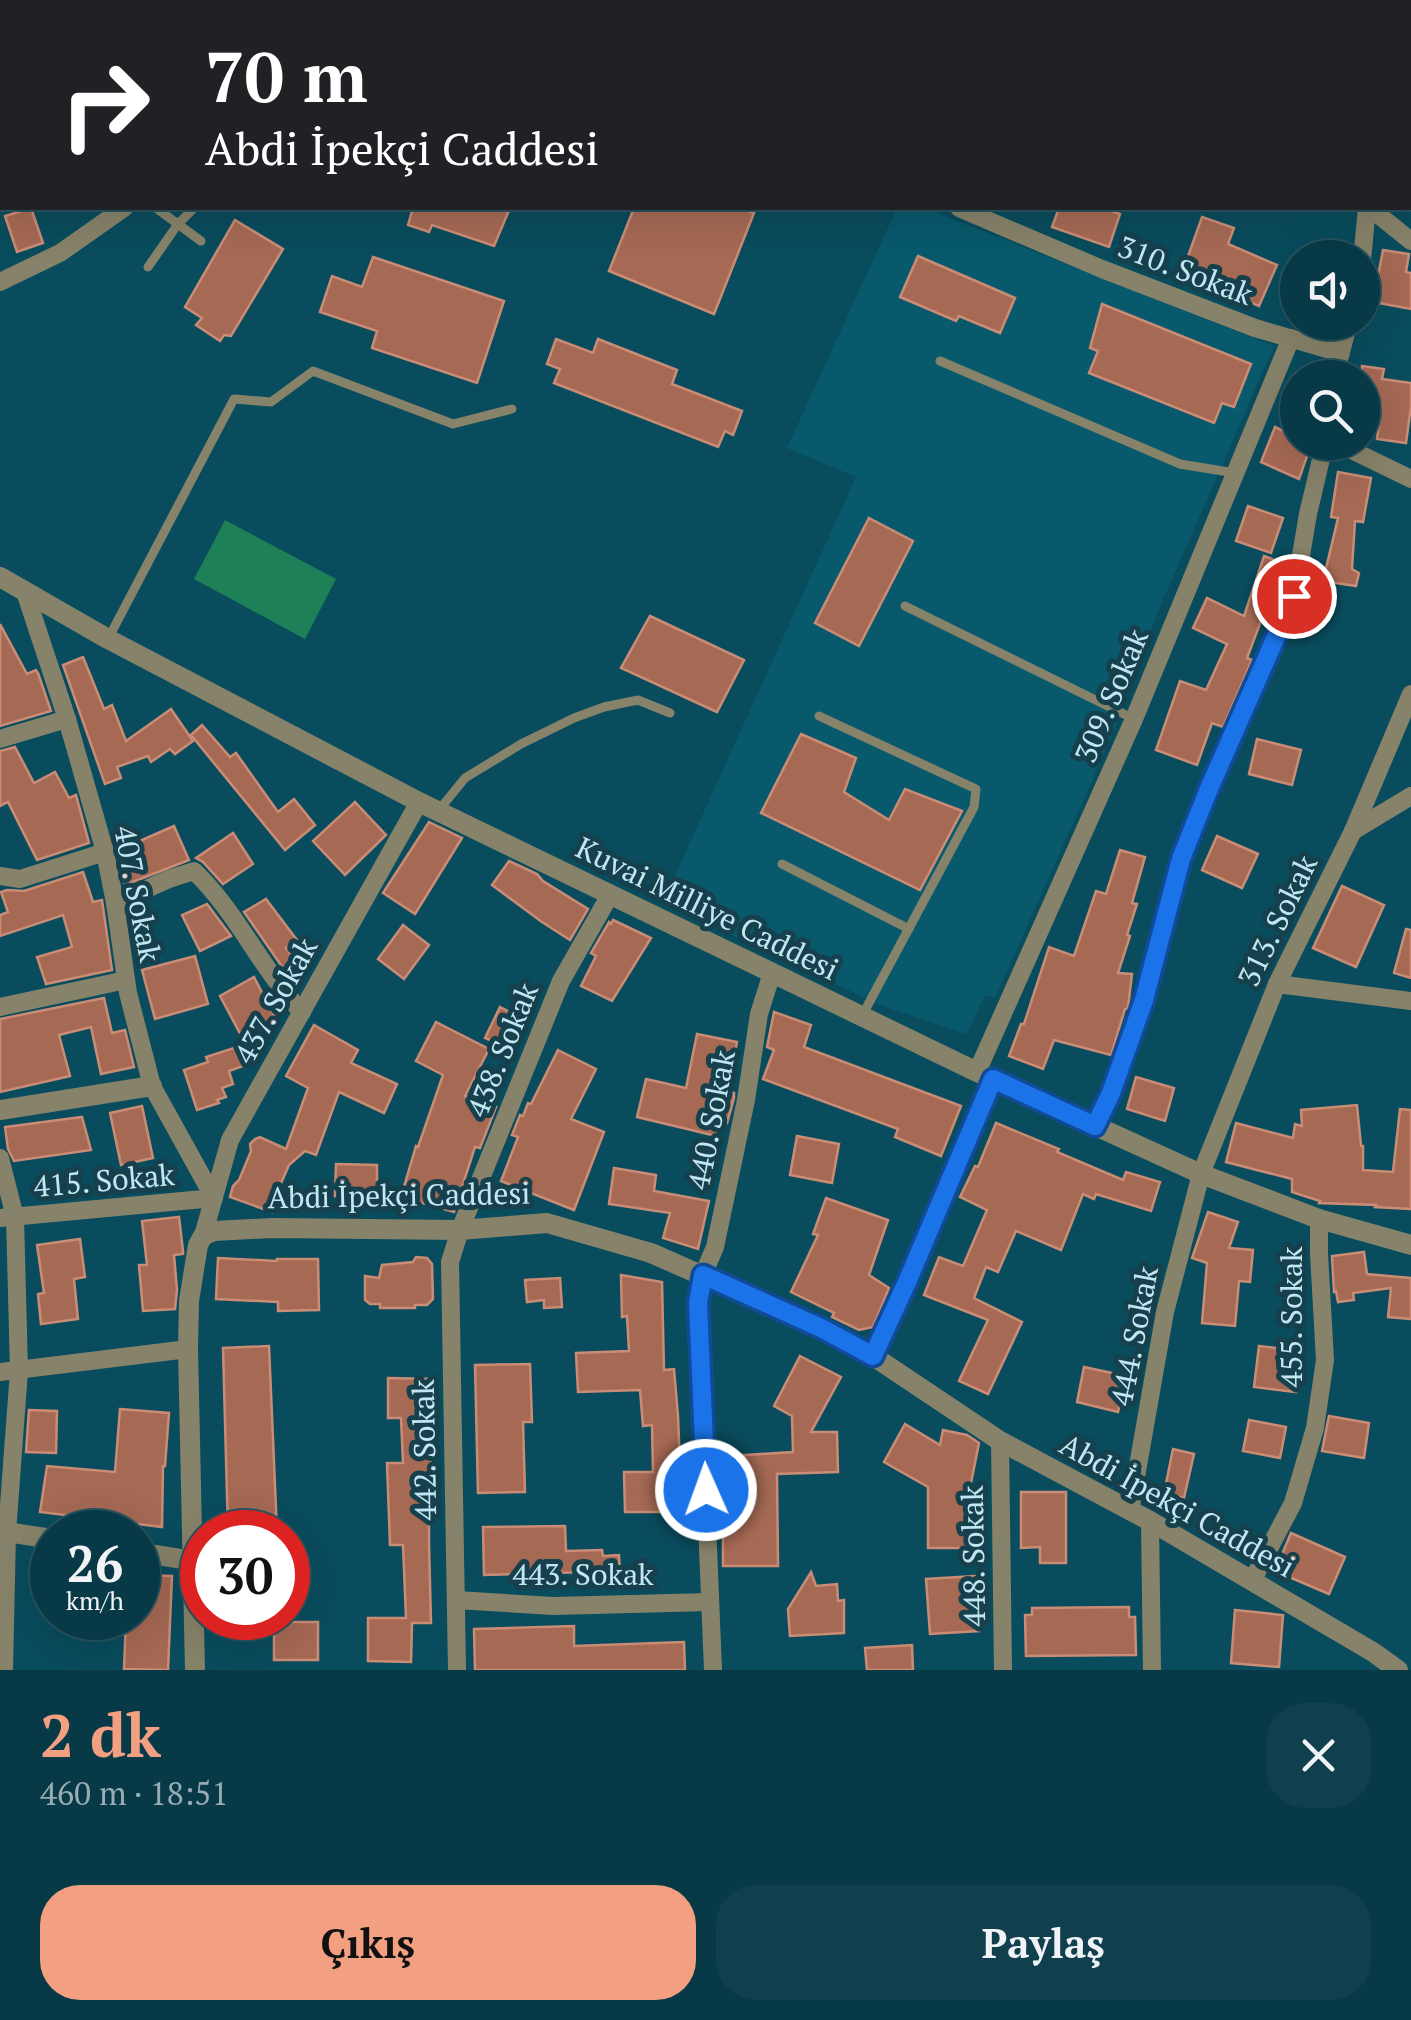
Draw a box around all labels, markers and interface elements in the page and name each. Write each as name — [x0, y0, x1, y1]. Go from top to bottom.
text: 70 m — [205, 29, 368, 122]
icon: right — [40, 40, 170, 170]
text: Abdi İpekçi Caddesi — [205, 118, 599, 178]
street label: 310. Sokak — [1112, 226, 1259, 314]
map controls — [1280, 240, 1380, 460]
button: sound — [1280, 240, 1380, 340]
button: search — [1280, 360, 1380, 460]
pin — [1252, 554, 1337, 639]
icon: arrive — [1267, 569, 1322, 624]
street label: 309. Sokak — [1065, 622, 1157, 768]
street label: 407. Sokak — [105, 822, 171, 966]
street label: Kuvai Milliye Caddesi — [570, 827, 845, 989]
street label: 313. Sokak — [1228, 848, 1326, 993]
street label: 437. Sokak — [224, 930, 326, 1071]
street label: 438. Sokak — [457, 976, 547, 1123]
street label: 440. Sokak — [678, 1046, 744, 1193]
street label: 415. Sokak — [32, 1154, 177, 1206]
street label: Abdi İpekçi Caddesi — [267, 1173, 531, 1217]
street label: 455. Sokak — [1271, 1246, 1311, 1388]
street label: 444. Sokak — [1101, 1262, 1167, 1409]
street label: 442. Sokak — [403, 1379, 445, 1521]
street label: Abdi İpekçi Caddesi — [1053, 1424, 1302, 1586]
position arrow — [654, 1438, 758, 1542]
street label: 448. Sokak — [952, 1485, 994, 1627]
speed limit sign: 30 — [180, 1510, 310, 1640]
text: 26 — [67, 1530, 123, 1596]
street label: 443. Sokak — [512, 1554, 654, 1594]
text: km/h — [66, 1584, 124, 1617]
text: 2 dk — [40, 1695, 161, 1774]
button: close — [1266, 1703, 1371, 1808]
text: 460 m · 18:51 — [40, 1772, 228, 1814]
button: Çıkış — [40, 1885, 696, 2000]
button: Paylaş — [716, 1885, 1371, 2000]

